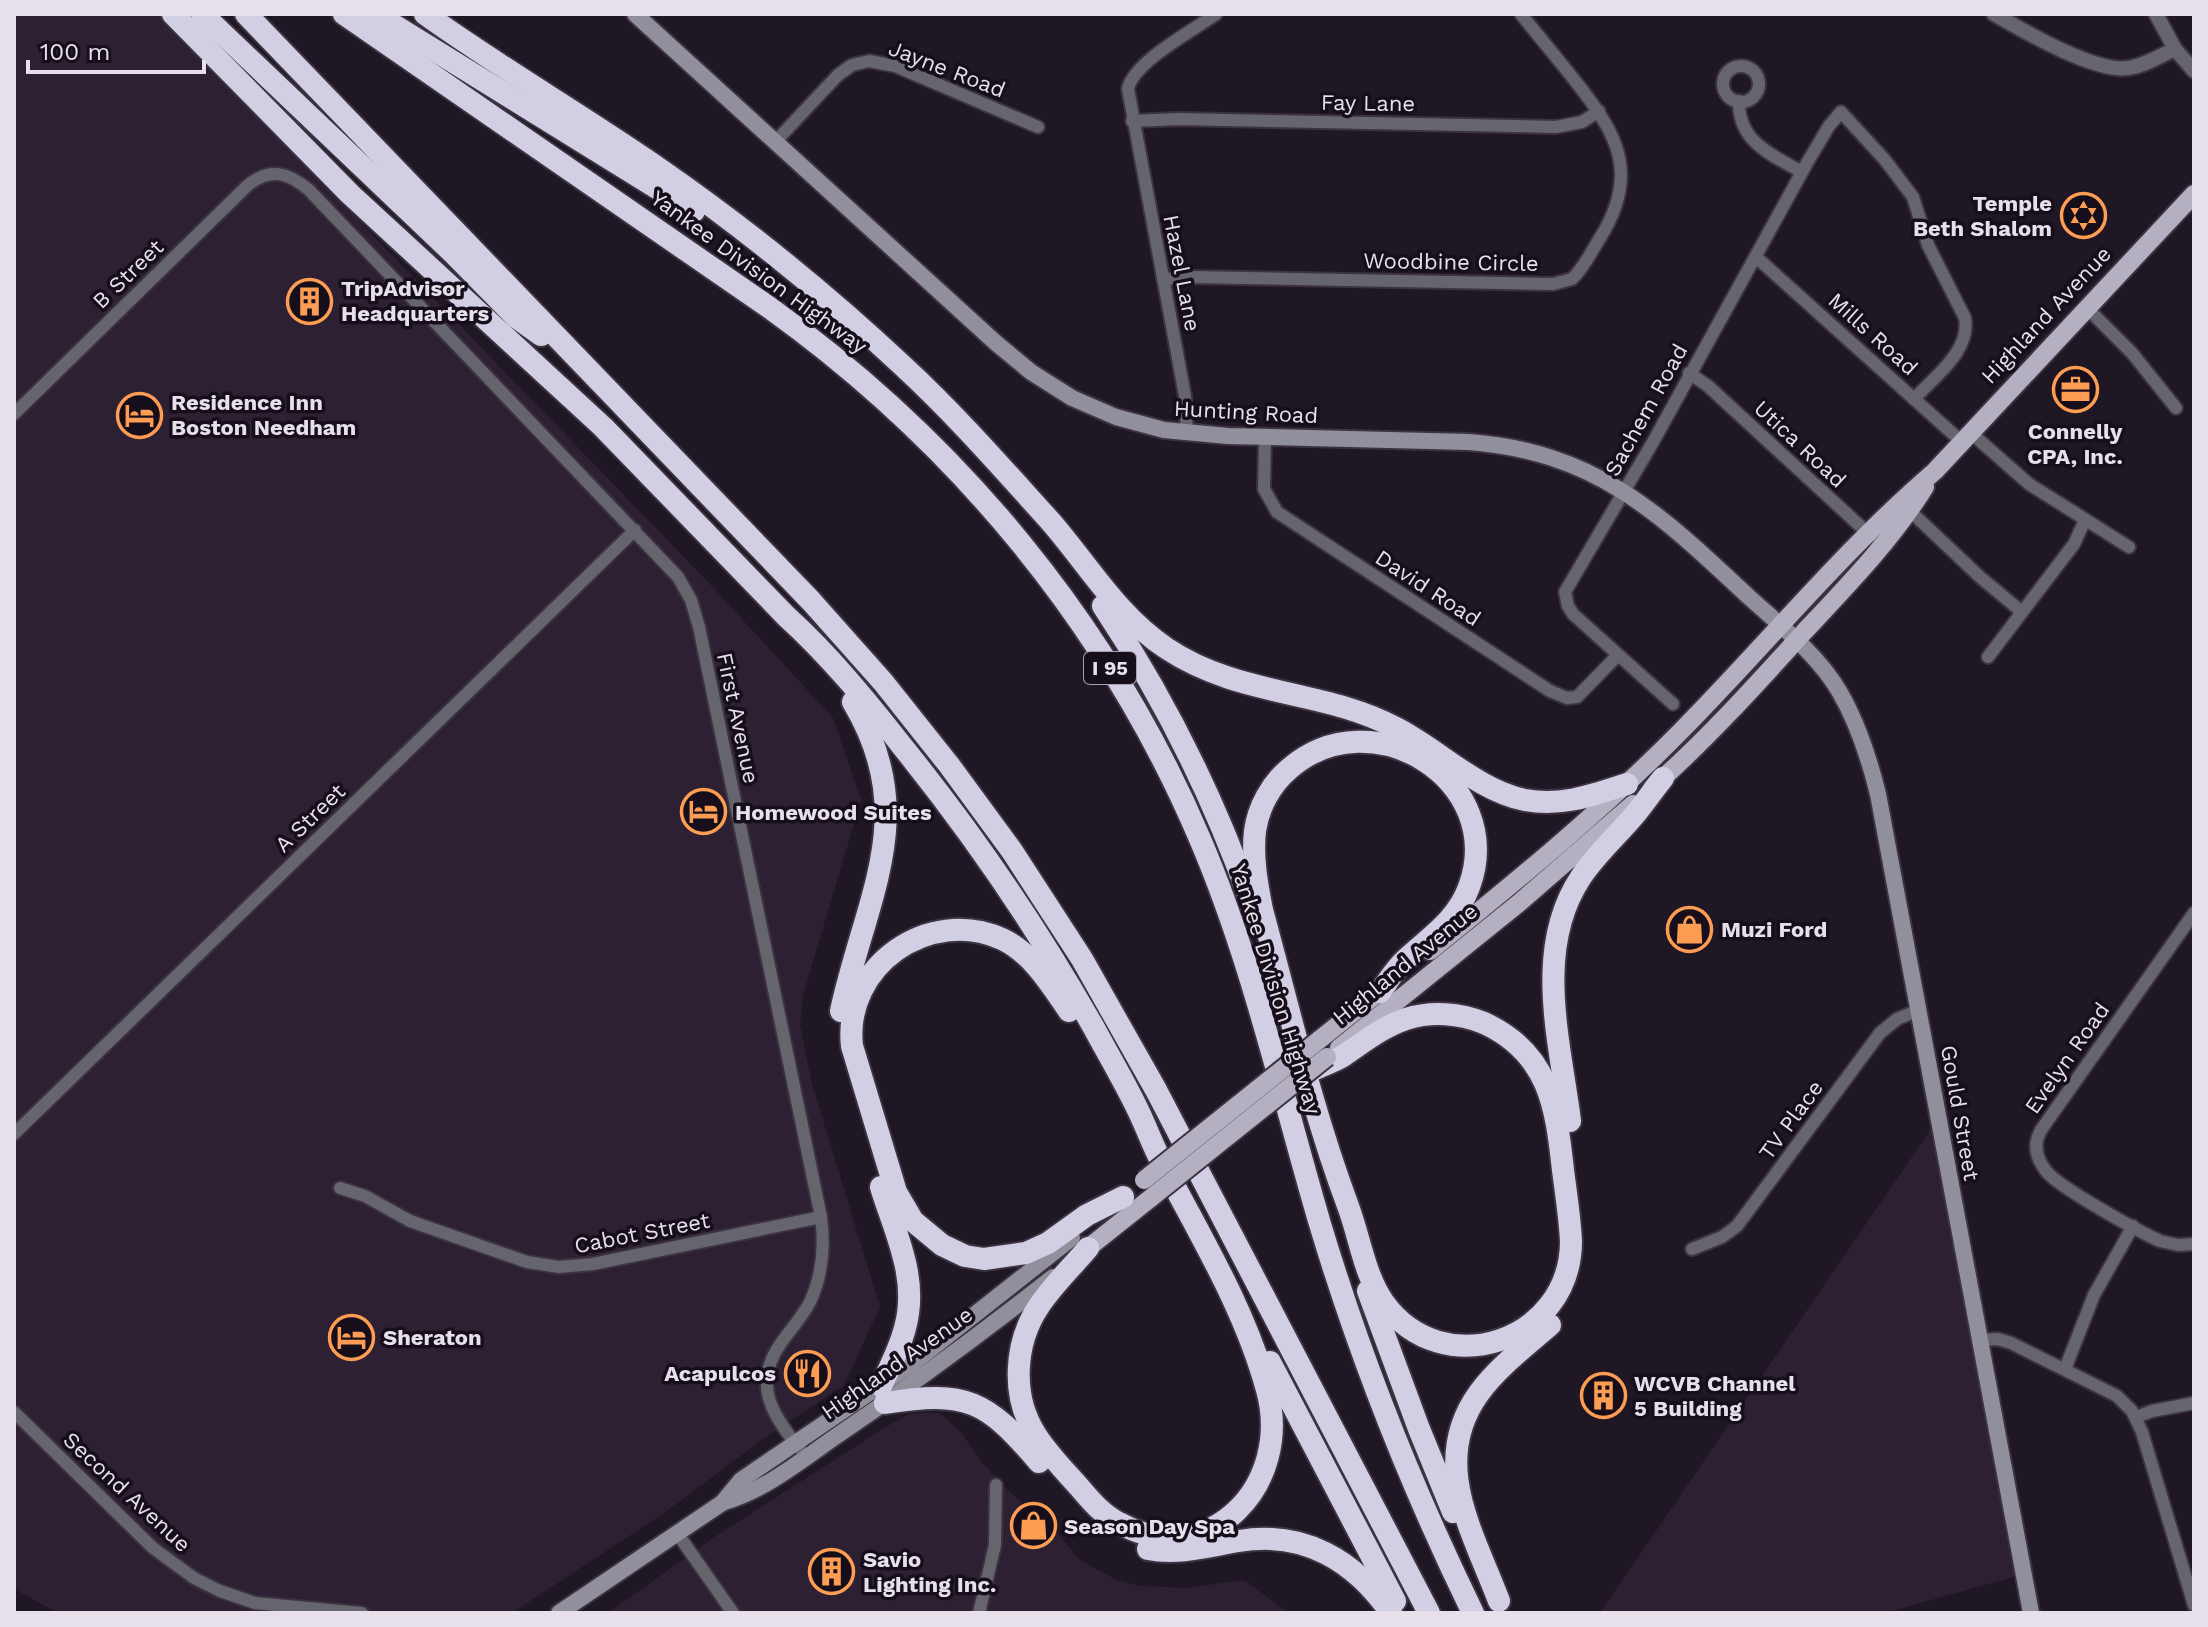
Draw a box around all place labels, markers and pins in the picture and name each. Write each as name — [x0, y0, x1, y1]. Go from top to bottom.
place label: Temple Beth Shalom — [1913, 191, 2052, 241]
synagogue icon: Temple Beth Shalom — [2059, 192, 2107, 240]
place label: TripAdvisor Headquarters — [341, 276, 489, 326]
building icon: TripAdvisor Headquarters — [286, 277, 334, 325]
office icon: Connelly CPA, Inc. — [2051, 366, 2099, 414]
place label: Residence Inn Boston Needham — [171, 390, 356, 440]
hotel icon: Residence Inn Boston Needham — [116, 391, 164, 439]
place label: Connelly CPA, Inc. — [2027, 419, 2123, 469]
hotel icon: Homewood Suites — [680, 788, 728, 836]
place label: Homewood Suites — [735, 800, 932, 825]
shop icon: Muzi Ford — [1666, 905, 1714, 953]
place label: Muzi Ford — [1721, 917, 1827, 942]
hotel icon: Sheraton — [328, 1313, 376, 1361]
place label: Sheraton — [383, 1325, 482, 1350]
restaurant icon: Acapulcos — [783, 1349, 831, 1397]
place label: Acapulcos — [664, 1361, 776, 1386]
place label: WCVB Channel 5 Building — [1634, 1371, 1796, 1421]
building icon: WCVB Channel 5 Building — [1579, 1372, 1627, 1420]
shop icon: Season Day Spa — [1009, 1502, 1057, 1550]
place label: Season Day Spa — [1064, 1514, 1235, 1539]
place label: Savio Lighting Inc. — [863, 1547, 996, 1597]
building icon: Savio Lighting Inc. — [808, 1548, 856, 1596]

